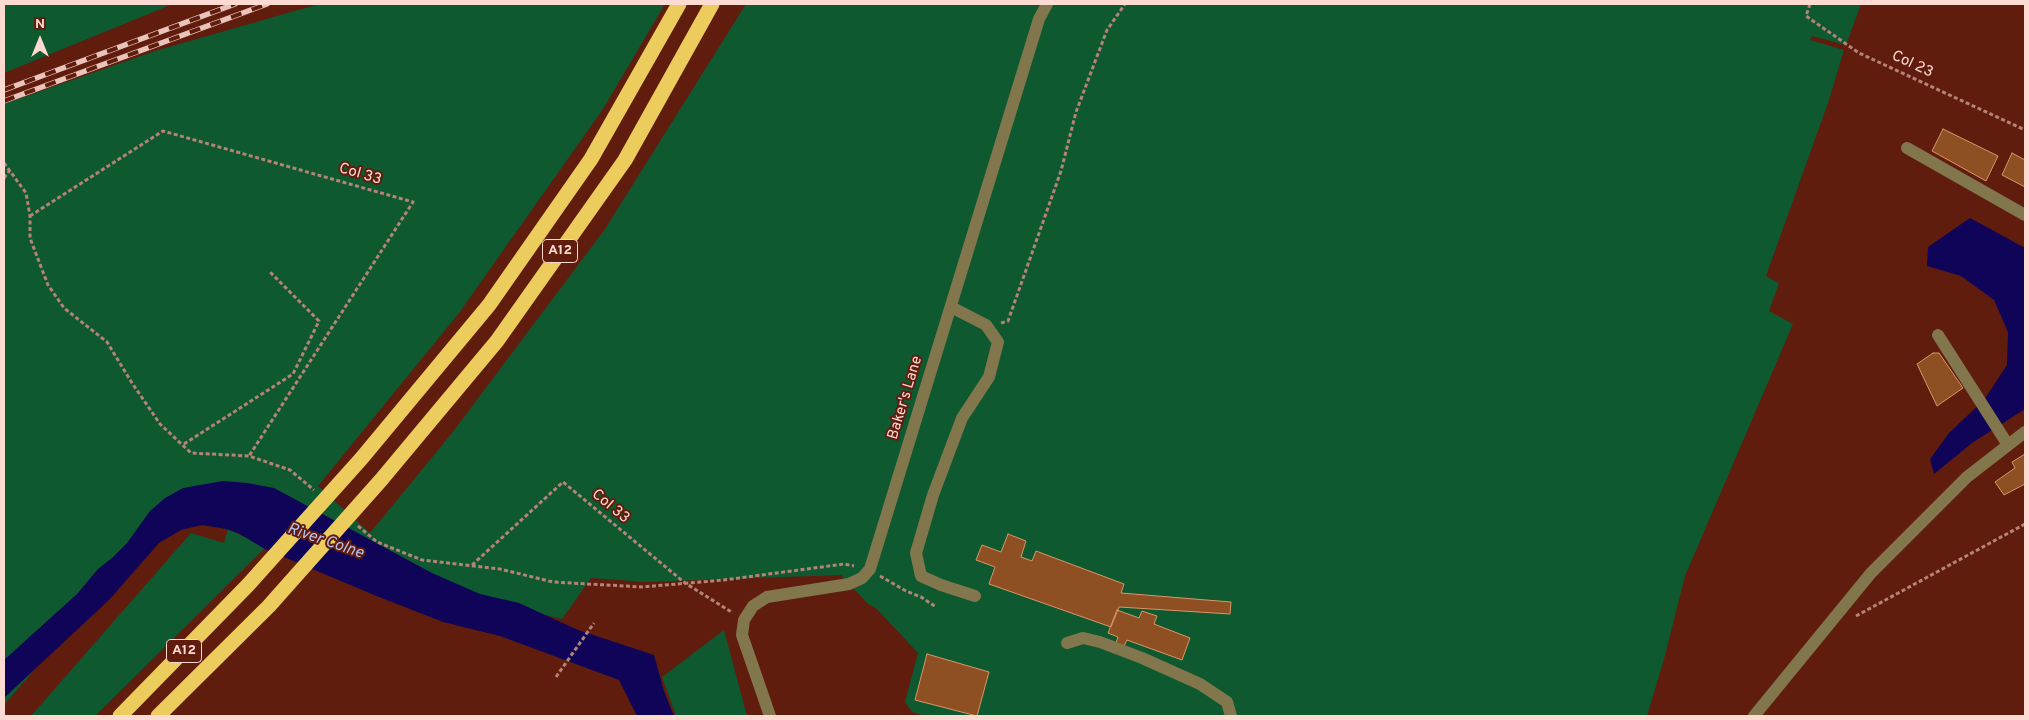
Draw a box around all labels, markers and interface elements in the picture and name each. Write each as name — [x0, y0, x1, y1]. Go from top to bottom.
north arrow — [15, 15, 65, 65]
text: N — [35, 16, 45, 33]
street label: Col 23 — [1888, 48, 1936, 82]
street label: Col 33 — [337, 160, 383, 190]
road number: A12 — [542, 240, 578, 262]
street label: Baker's Lane — [885, 354, 927, 442]
street label: Col 33 — [587, 486, 633, 528]
water label: River Colne — [284, 520, 366, 564]
road number: A12 — [166, 640, 202, 662]

